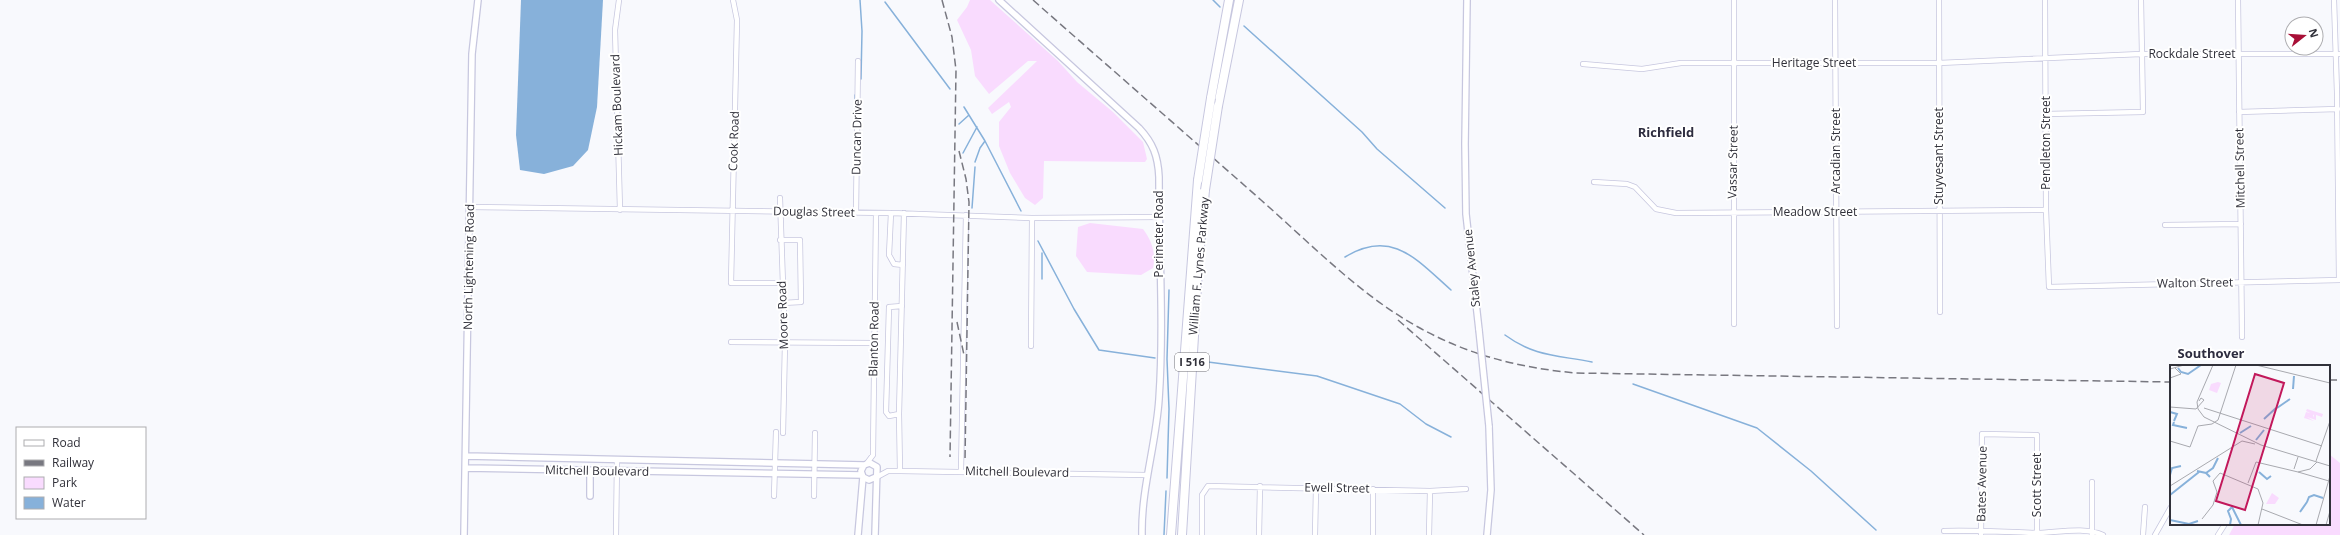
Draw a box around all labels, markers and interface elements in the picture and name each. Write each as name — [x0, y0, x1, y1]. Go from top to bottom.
north arrow — [2284, 16, 2324, 56]
text: N — [2306, 26, 2323, 39]
street label: Rockdale Street — [2148, 45, 2236, 62]
street label: Hickam Boulevard — [606, 54, 627, 156]
street label: Heritage Street — [1772, 54, 1856, 71]
street label: Pendleton Street — [2037, 96, 2054, 190]
street label: Duncan Drive — [847, 99, 866, 175]
street label: Stuyvesant Street — [1930, 107, 1947, 205]
street label: Arcadian Street — [1827, 108, 1844, 194]
street label: Cook Road — [724, 111, 743, 171]
district label: Richfield — [1638, 123, 1694, 141]
street label: Vassar Street — [1723, 125, 1742, 199]
street label: Mitchell Street — [2230, 128, 2249, 208]
street label: Perimeter Road — [1150, 190, 1167, 278]
street label: William F. Lynes Parkway — [1184, 195, 1213, 336]
street label: Douglas Street — [773, 202, 855, 221]
street label: Meadow Street — [1773, 203, 1857, 220]
street label: North Lightening Road — [459, 204, 478, 330]
street label: Staley Avenue — [1459, 228, 1484, 308]
street label: Walton Street — [2157, 273, 2233, 292]
street label: Moore Road — [773, 280, 792, 350]
street label: Blanton Road — [864, 301, 883, 377]
district label: Southover — [2178, 344, 2245, 362]
road number: I 516 — [1175, 353, 1209, 371]
inset map — [2170, 365, 2330, 525]
legend — [16, 427, 146, 519]
text: Road — [52, 434, 81, 451]
street label: Bates Avenue — [1972, 446, 1991, 522]
street label: Scott Street — [2028, 453, 2045, 517]
text: Railway — [52, 454, 95, 471]
street label: Mitchell Boulevard — [545, 461, 649, 480]
street label: Mitchell Boulevard — [965, 462, 1069, 481]
text: Park — [52, 474, 78, 491]
street label: Ewell Street — [1304, 478, 1370, 497]
text: Water — [52, 494, 86, 511]

